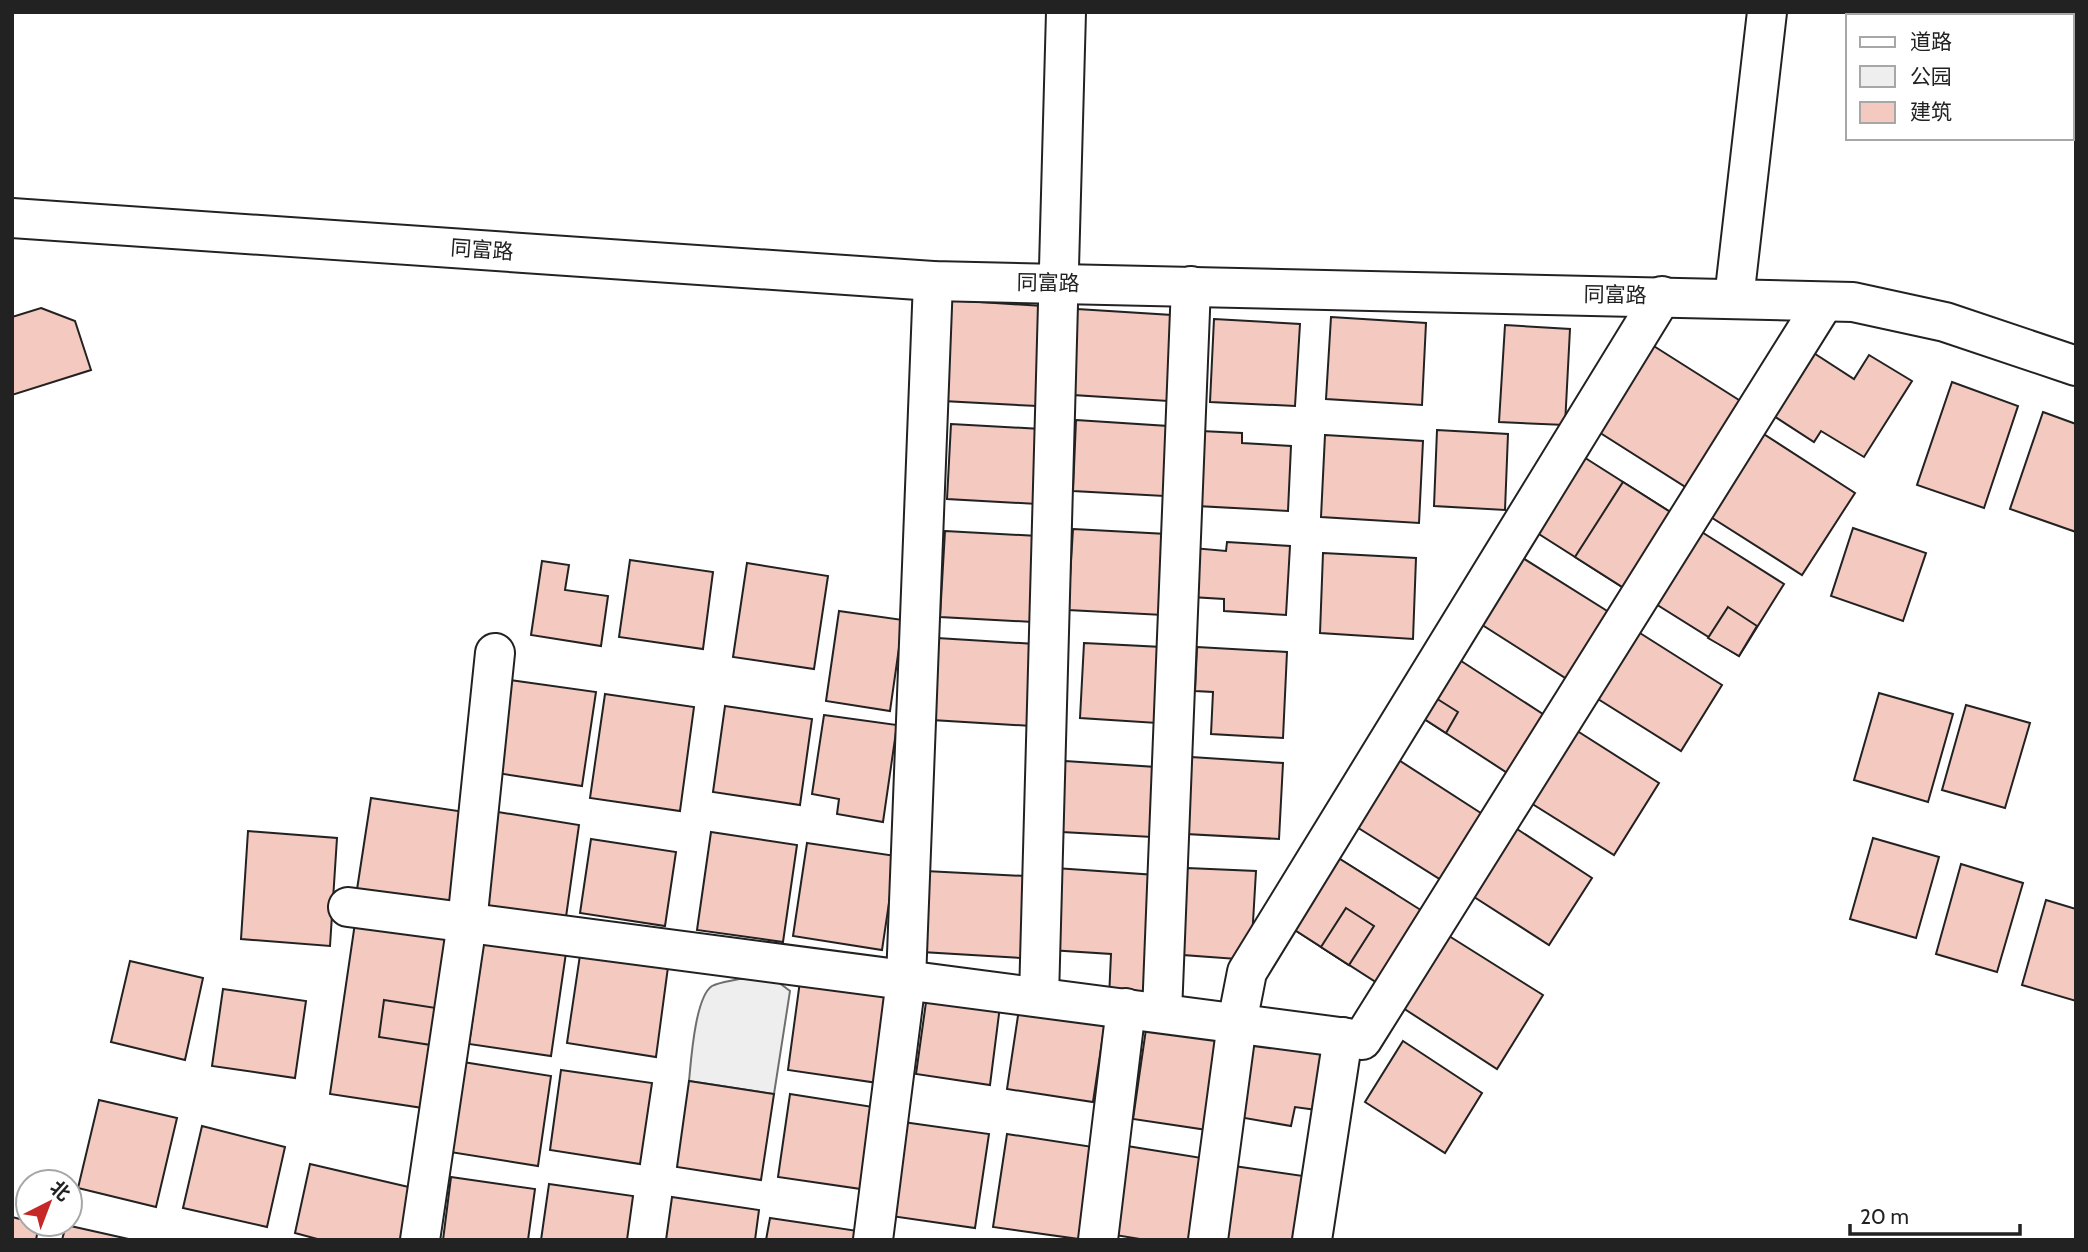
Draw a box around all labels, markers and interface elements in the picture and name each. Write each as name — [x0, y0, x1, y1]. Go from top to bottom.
legend — [1846, 14, 2074, 140]
text: 道路 — [1910, 29, 1952, 54]
text: 公园 — [1910, 64, 1952, 89]
text: 建筑 — [1910, 99, 1952, 124]
street label: 同富路 — [450, 235, 514, 264]
street label: 同富路 — [1016, 269, 1080, 296]
street label: 同富路 — [1583, 281, 1647, 308]
north arrow — [14, 1168, 84, 1238]
text: 北 — [45, 1176, 75, 1206]
scale bar — [1850, 1192, 2020, 1236]
text: 20 m — [1860, 1204, 1909, 1229]

